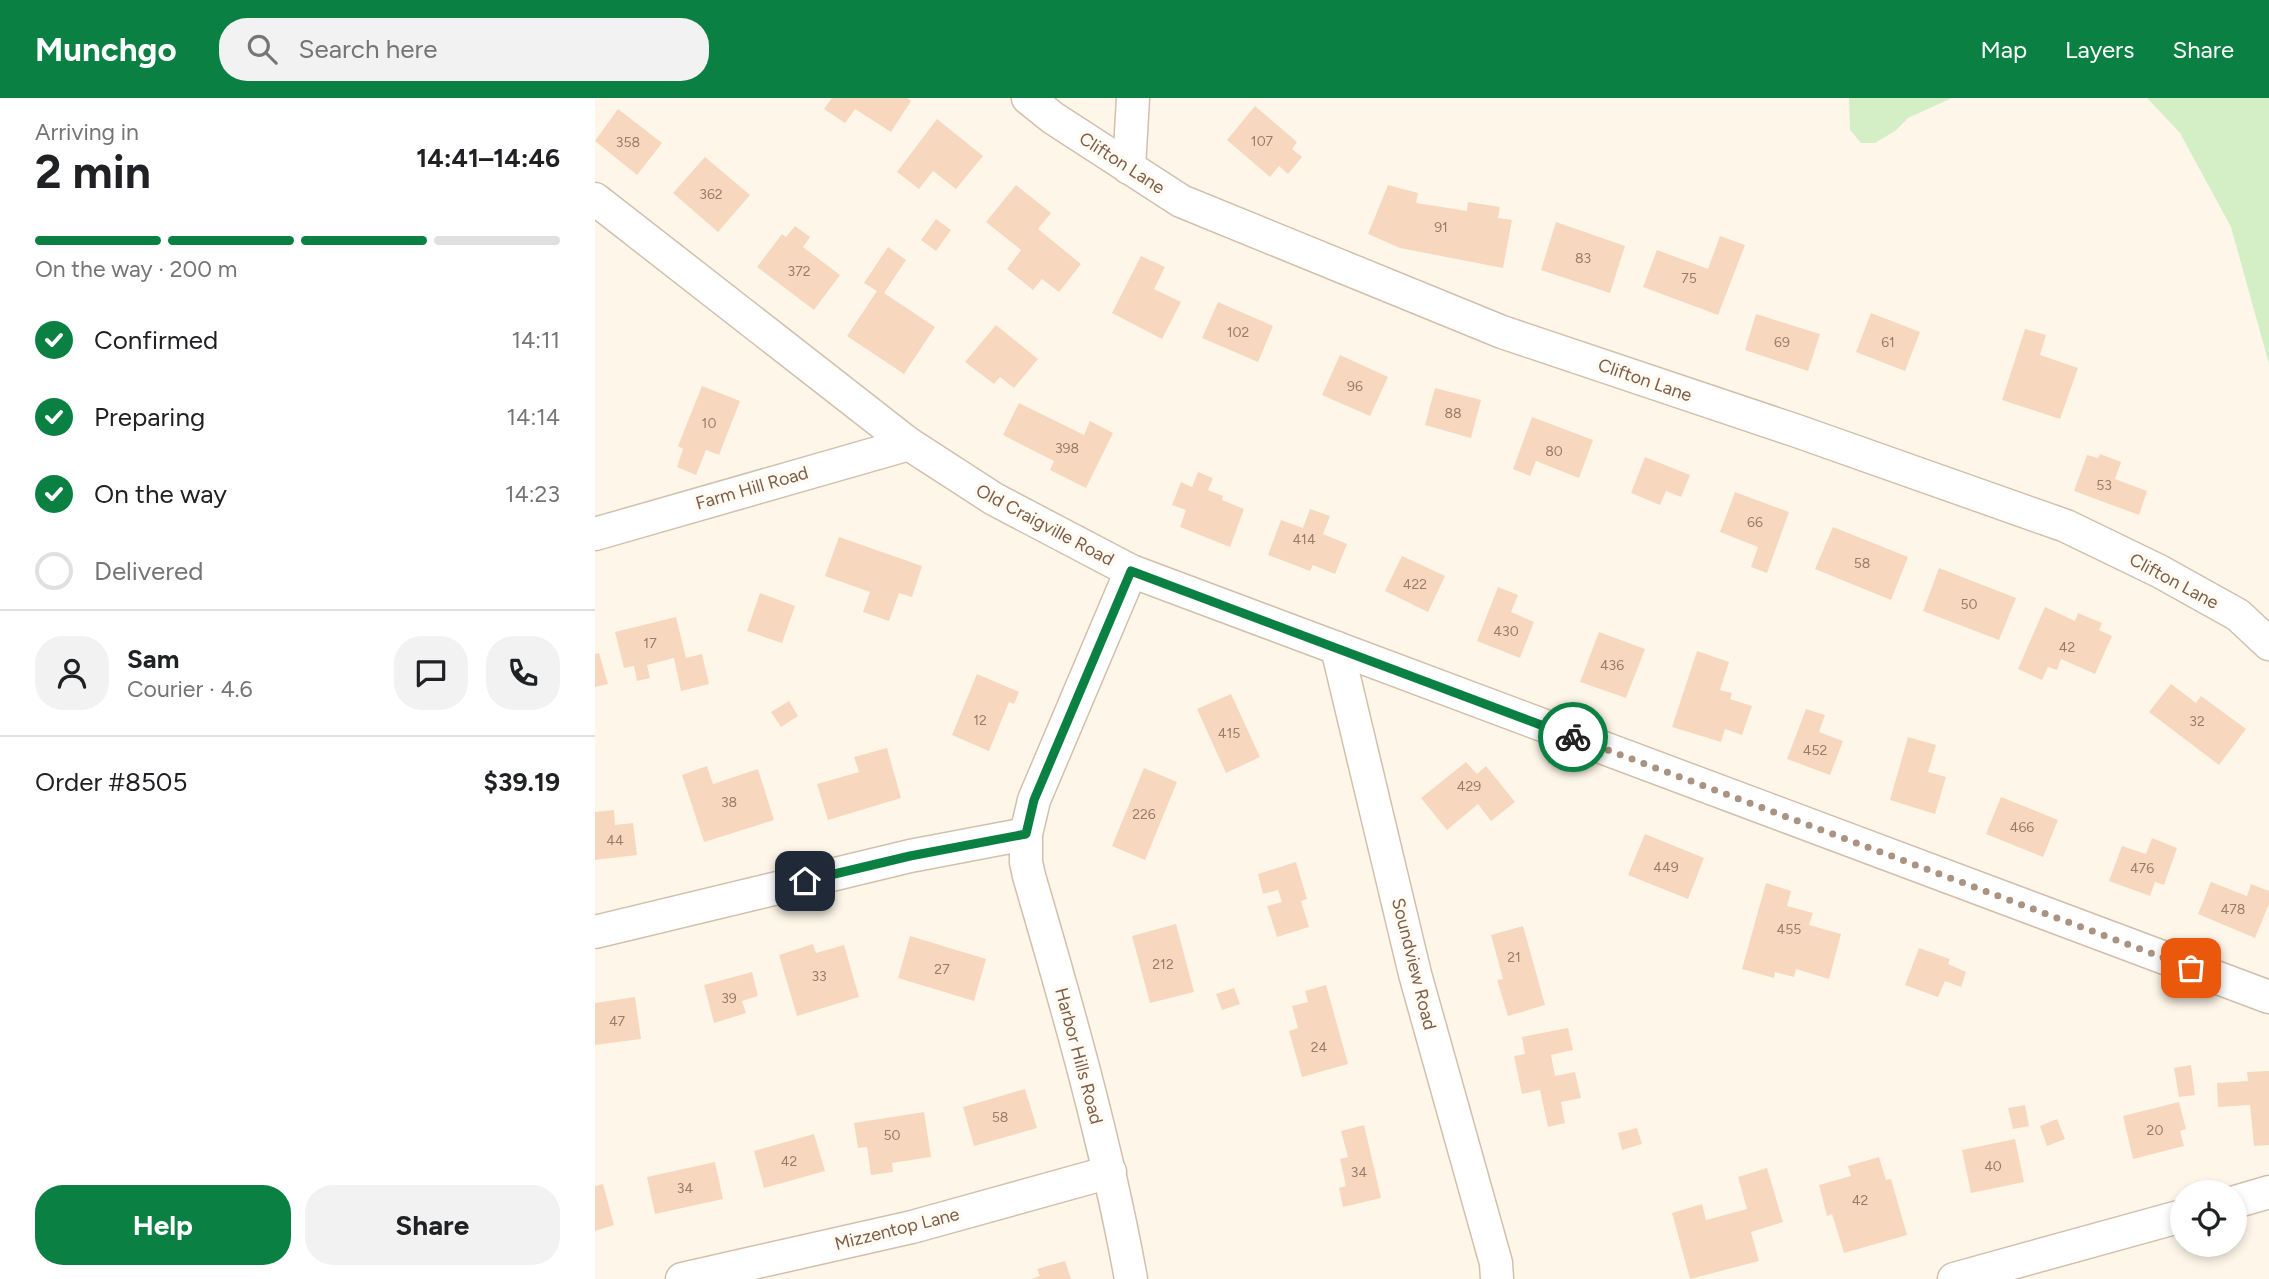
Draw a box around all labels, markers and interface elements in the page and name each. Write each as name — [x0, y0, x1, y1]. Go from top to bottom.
search box — [219, 18, 709, 81]
text: Munchgo — [35, 30, 177, 69]
icon: search — [243, 30, 281, 68]
text: Search here — [299, 33, 438, 65]
text: Map — [1980, 35, 2027, 64]
text: Layers — [2065, 35, 2134, 64]
text: Share — [2172, 35, 2234, 64]
text: Arriving in — [35, 118, 139, 146]
street label: Clifton Lane — [1075, 127, 1169, 199]
house number: 107 — [1251, 133, 1274, 150]
house number: 358 — [616, 134, 640, 151]
text: 14:41–14:46 — [416, 142, 560, 174]
text: 2 min — [35, 144, 151, 200]
house number: 362 — [699, 186, 723, 203]
house number: 91 — [1434, 219, 1448, 236]
house number: 83 — [1575, 250, 1591, 267]
text: On the way · 200 m — [35, 255, 237, 283]
house number: 372 — [788, 263, 810, 280]
house number: 75 — [1681, 270, 1697, 287]
icon: check — [35, 321, 73, 359]
text: Confirmed — [94, 324, 218, 356]
house number: 102 — [1227, 324, 1249, 341]
text: 14:11 — [511, 326, 560, 354]
house number: 69 — [1774, 334, 1790, 351]
house number: 61 — [1881, 334, 1895, 351]
street label: Clifton Lane — [1595, 354, 1695, 406]
house number: 96 — [1347, 378, 1363, 395]
icon: check — [35, 398, 73, 436]
text: Preparing — [94, 401, 205, 433]
text: 14:14 — [507, 403, 560, 431]
house number: 88 — [1444, 405, 1462, 422]
house number: 10 — [702, 415, 716, 432]
house number: 398 — [1055, 440, 1079, 457]
house number: 80 — [1545, 443, 1563, 460]
street label: Farm Hill Road — [693, 461, 811, 515]
icon: check — [35, 475, 73, 513]
house number: 53 — [2096, 477, 2112, 494]
text: On the way — [94, 478, 227, 510]
street label: Old Craigville Road — [972, 479, 1118, 571]
text: 14:23 — [505, 480, 560, 508]
house number: 66 — [1747, 514, 1763, 531]
house number: 414 — [1292, 531, 1316, 548]
street label: Clifton Lane — [2126, 548, 2223, 614]
text: Delivered — [94, 555, 203, 587]
house number: 58 — [1854, 555, 1870, 572]
house number: 422 — [1403, 576, 1427, 593]
house number: 50 — [1960, 596, 1978, 613]
house number: 430 — [1493, 623, 1519, 640]
house number: 17 — [643, 635, 657, 652]
button: person — [35, 636, 109, 710]
button: chat — [394, 636, 468, 710]
button: phone — [486, 636, 560, 710]
house number: 42 — [2059, 639, 2075, 656]
text: Sam — [127, 643, 179, 675]
house number: 436 — [1600, 657, 1624, 674]
text: Courier · 4.6 — [127, 675, 253, 703]
courier — [1538, 702, 1608, 772]
house number: 12 — [973, 712, 987, 729]
house number: 32 — [2189, 713, 2205, 730]
icon: bike — [1554, 718, 1592, 756]
house number: 415 — [1218, 725, 1240, 742]
house number: 452 — [1803, 742, 1827, 759]
text: Order #8505 — [35, 766, 188, 798]
text: $39.19 — [484, 766, 560, 798]
house number: 429 — [1457, 778, 1481, 795]
house number: 38 — [721, 794, 737, 811]
house number: 226 — [1132, 806, 1156, 823]
house number: 466 — [2010, 819, 2034, 836]
house number: 44 — [606, 832, 624, 849]
pin — [775, 851, 835, 911]
house number: 449 — [1653, 859, 1679, 876]
house number: 476 — [2130, 860, 2154, 877]
icon: home — [786, 862, 824, 900]
street label: Soundview Road — [1387, 896, 1441, 1032]
house number: 478 — [2221, 901, 2245, 918]
house number: 455 — [1777, 921, 1801, 938]
pin — [2161, 938, 2221, 998]
house number: 21 — [1507, 949, 1521, 966]
icon: bag — [2172, 949, 2210, 987]
house number: 212 — [1152, 956, 1174, 973]
house number: 27 — [934, 961, 950, 978]
house number: 33 — [811, 968, 827, 985]
street label: Harbor Hills Road — [1050, 985, 1108, 1127]
house number: 39 — [721, 990, 737, 1007]
house number: 47 — [609, 1013, 626, 1030]
house number: 24 — [1311, 1039, 1328, 1056]
house number: 58 — [992, 1109, 1008, 1126]
house number: 20 — [2147, 1122, 2163, 1139]
house number: 50 — [883, 1127, 901, 1144]
house number: 42 — [781, 1153, 797, 1170]
house number: 40 — [1984, 1158, 2002, 1175]
house number: 34 — [1351, 1164, 1367, 1181]
house number: 34 — [677, 1180, 693, 1197]
map controls — [2170, 1180, 2247, 1257]
button: locate — [2170, 1180, 2247, 1257]
button: Help — [35, 1185, 291, 1265]
button: Share — [305, 1185, 560, 1265]
house number: 42 — [1852, 1192, 1868, 1209]
street label: Mizzentop Lane — [832, 1203, 962, 1255]

